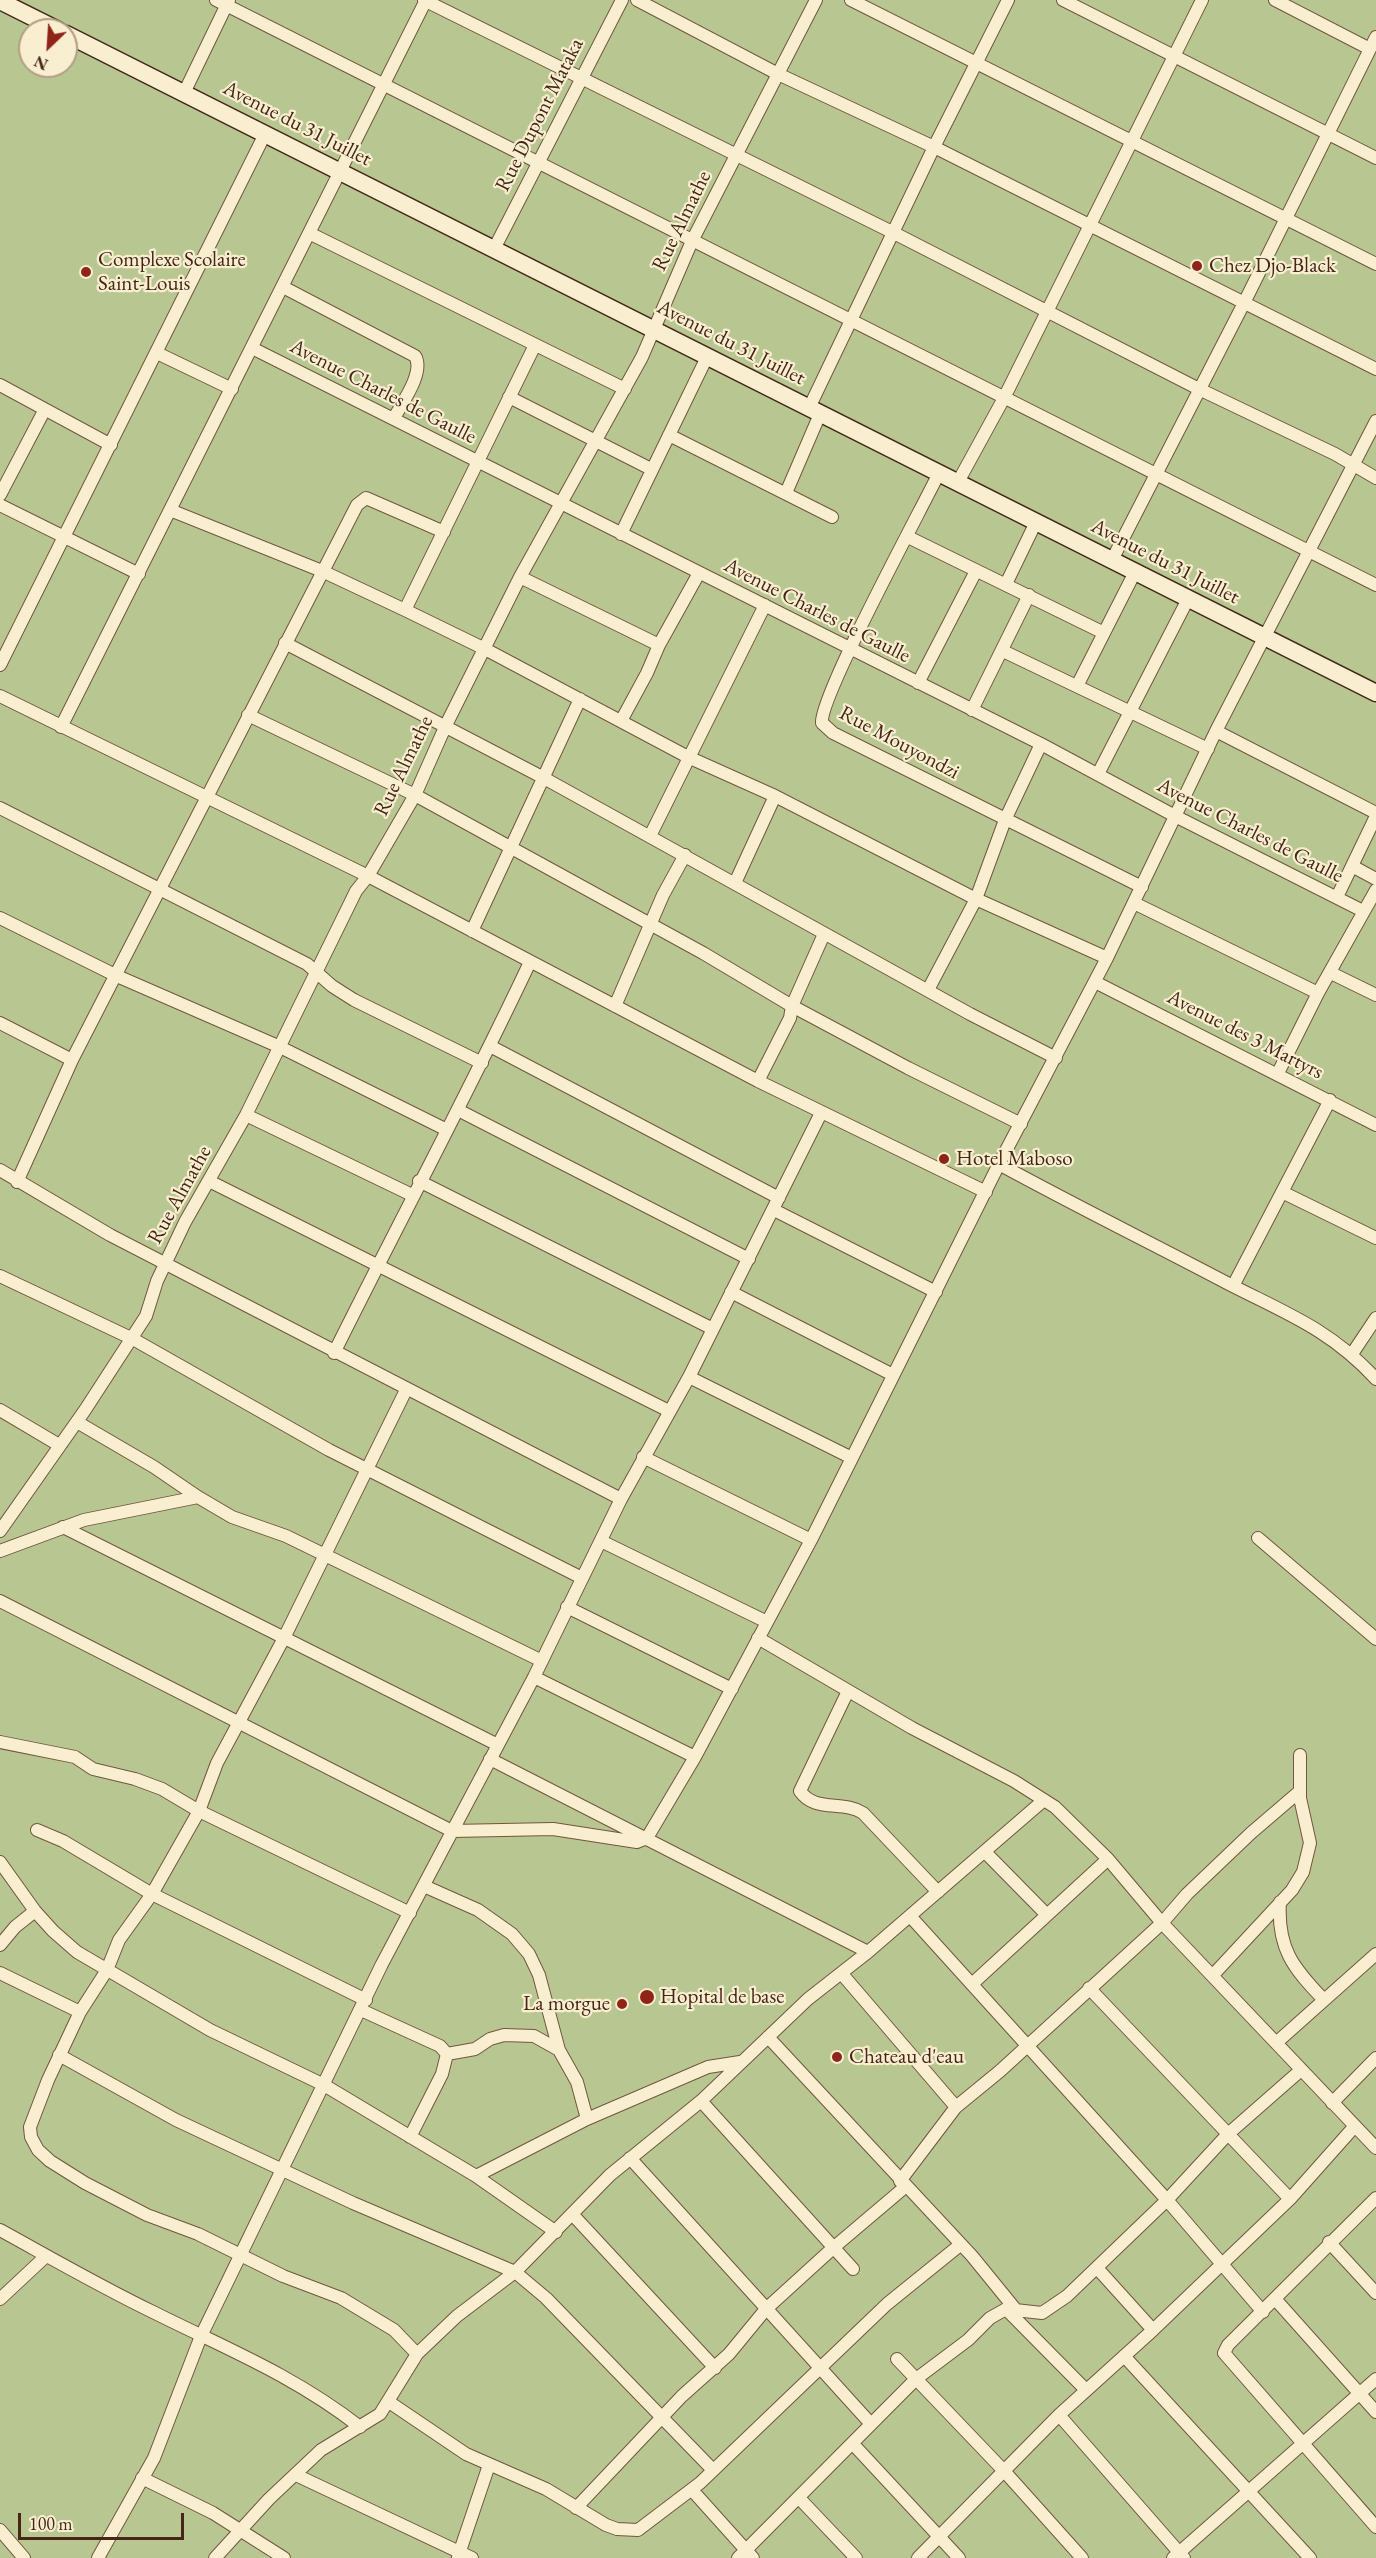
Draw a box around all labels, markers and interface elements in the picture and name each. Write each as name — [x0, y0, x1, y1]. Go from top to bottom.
north arrow — [18, 18, 78, 78]
street label: Rue Dupont Mataka — [491, 34, 589, 196]
text: N — [31, 51, 51, 75]
street label: Avenue du 31 Juillet — [219, 76, 375, 172]
street label: Rue Almathe — [647, 167, 717, 275]
place label: Complexe Scolaire Saint-Louis — [98, 247, 246, 297]
place label: Chez Djo-Black — [1209, 253, 1336, 279]
marker: Chez Djo-Black — [1190, 259, 1204, 273]
marker: Complexe Scolaire Saint-Louis — [79, 265, 93, 279]
street label: Avenue du 31 Juillet — [653, 295, 809, 391]
street label: Avenue Charles de Gaulle — [286, 334, 480, 450]
street label: Avenue du 31 Juillet — [1087, 514, 1243, 610]
street label: Avenue Charles de Gaulle — [720, 553, 914, 669]
street label: Rue Mouyondzi — [835, 701, 963, 785]
street label: Rue Almathe — [369, 712, 439, 820]
street label: Avenue Charles de Gaulle — [1153, 773, 1347, 889]
street label: Avenue des 3 Martyrs — [1163, 985, 1327, 1085]
street label: Rue Almathe — [143, 1142, 217, 1248]
place label: Hotel Maboso — [956, 1146, 1073, 1172]
marker: Hotel Maboso — [937, 1152, 951, 1166]
place label: Hopital de base — [660, 1984, 784, 2010]
marker: Hopital de base — [638, 1988, 656, 2006]
place label: La morgue — [523, 1991, 610, 2017]
marker: La morgue — [615, 1997, 629, 2011]
place label: Chateau d'eau — [849, 2044, 964, 2070]
marker: Chateau d'eau — [830, 2050, 844, 2064]
scale bar — [21, 2501, 188, 2539]
text: 100 m — [29, 2512, 73, 2535]

